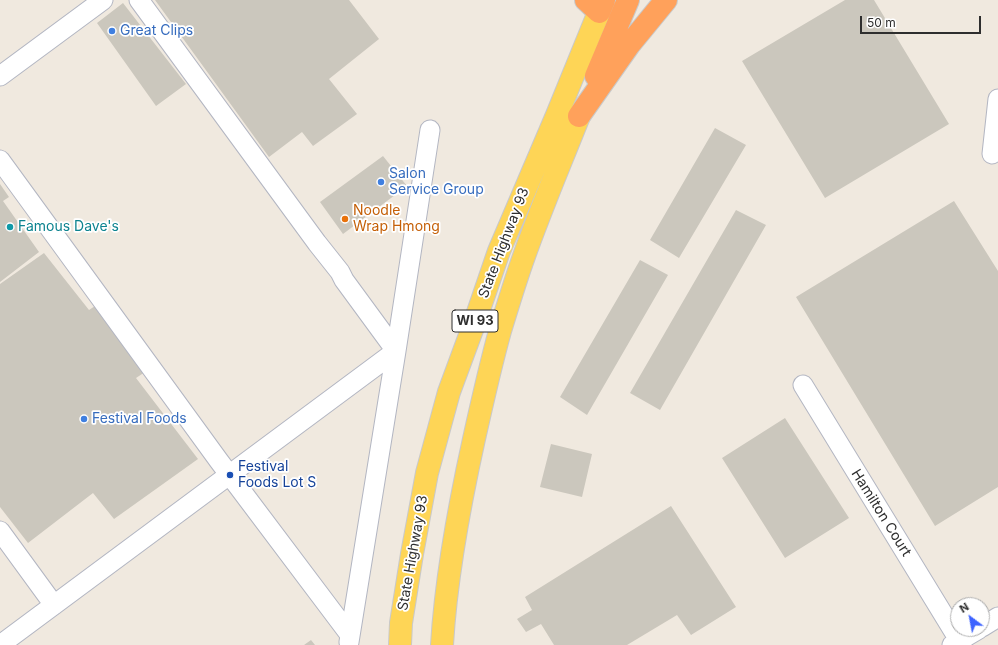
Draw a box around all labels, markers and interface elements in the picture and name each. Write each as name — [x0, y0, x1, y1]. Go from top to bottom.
scale bar — [862, 8, 983, 34]
text: 50 m — [867, 15, 896, 30]
place label: Great Clips — [120, 23, 193, 39]
marker: Great Clips — [107, 26, 117, 36]
place label: Salon Service Group — [389, 166, 484, 198]
marker: Salon Service Group — [376, 177, 386, 187]
street label: State Highway 93 — [475, 185, 533, 301]
place label: Noodle Wrap Hmong — [353, 203, 440, 236]
marker: Noodle Wrap Hmong — [340, 214, 350, 224]
place label: Famous Dave's — [18, 219, 119, 235]
marker: Famous Dave's — [5, 222, 15, 232]
road number: WI 93 — [452, 310, 498, 332]
place label: Festival Foods — [92, 411, 187, 427]
marker: Festival Foods — [79, 414, 89, 424]
place label: Festival Foods Lot S — [238, 459, 316, 492]
street label: Hamilton Court — [848, 466, 914, 560]
marker: Festival Foods Lot S — [225, 470, 235, 480]
street label: State Highway 93 — [395, 494, 431, 612]
north arrow — [950, 597, 990, 637]
text: N — [957, 600, 971, 616]

